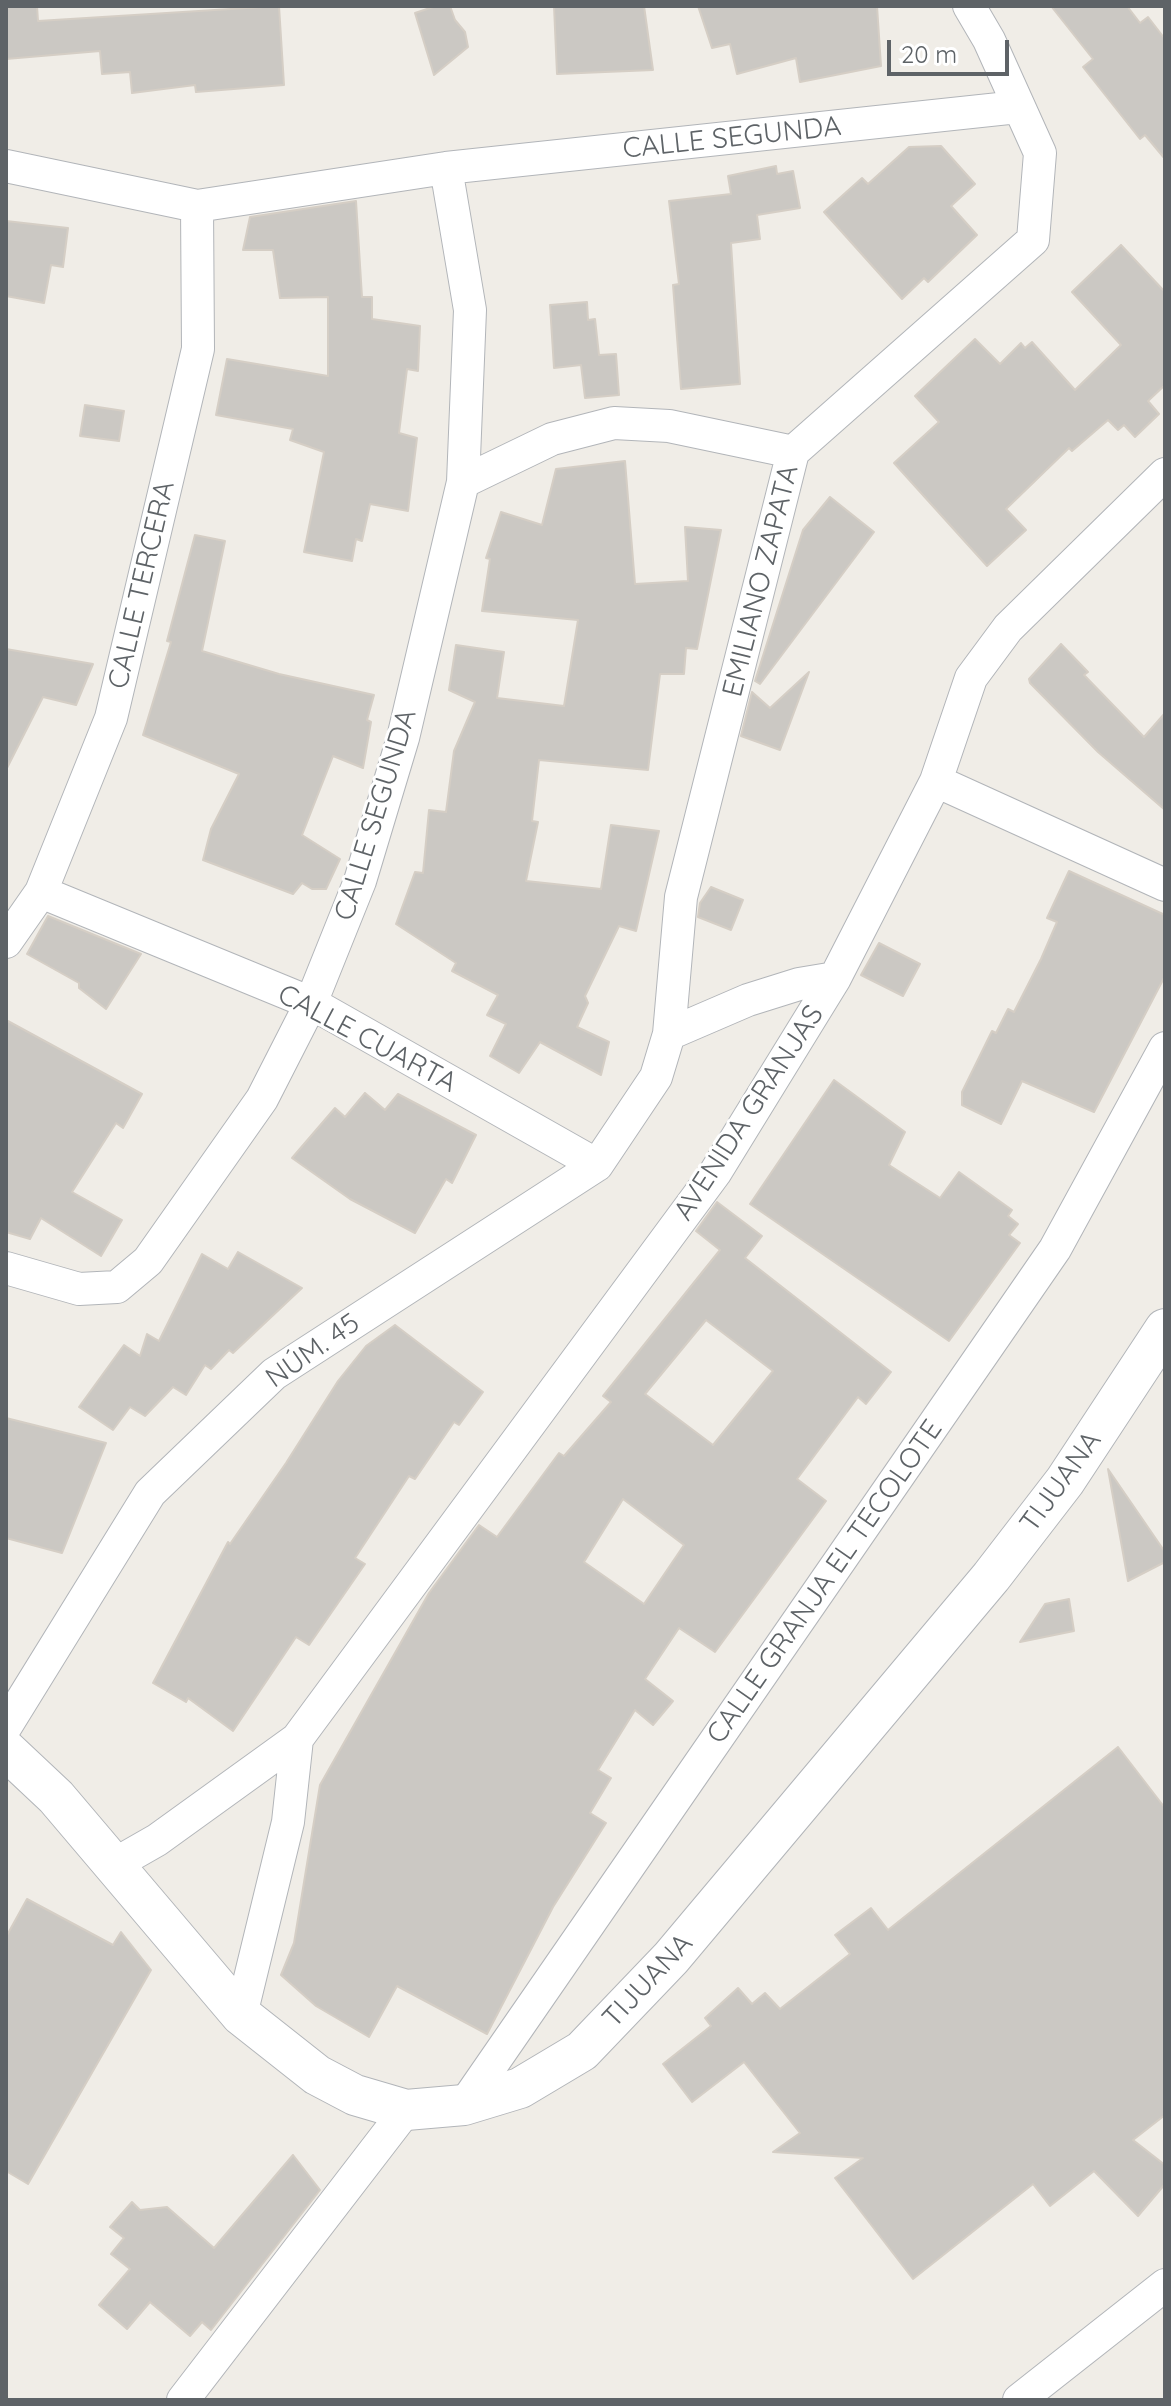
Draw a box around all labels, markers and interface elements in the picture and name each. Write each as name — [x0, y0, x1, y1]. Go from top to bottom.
scale bar — [891, 24, 1013, 74]
text: 20 m — [901, 39, 957, 69]
street label: CALLE SEGUNDA — [621, 110, 843, 166]
street label: EMILIANO ZAPATA — [716, 462, 806, 700]
street label: CALLE TERCERA — [102, 478, 182, 692]
street label: CALLE SEGUNDA — [328, 705, 424, 925]
street label: CALLE CUARTA — [272, 978, 462, 1100]
street label: AVENIDA GRANJAS — [667, 999, 831, 1227]
street label: NÚM. 45 — [260, 1307, 366, 1395]
street label: CALLE GRANJA EL TECOLOTE — [700, 1414, 950, 1750]
street label: TIJUANA — [1013, 1425, 1109, 1539]
street label: TIJUANA — [596, 1927, 700, 2035]

